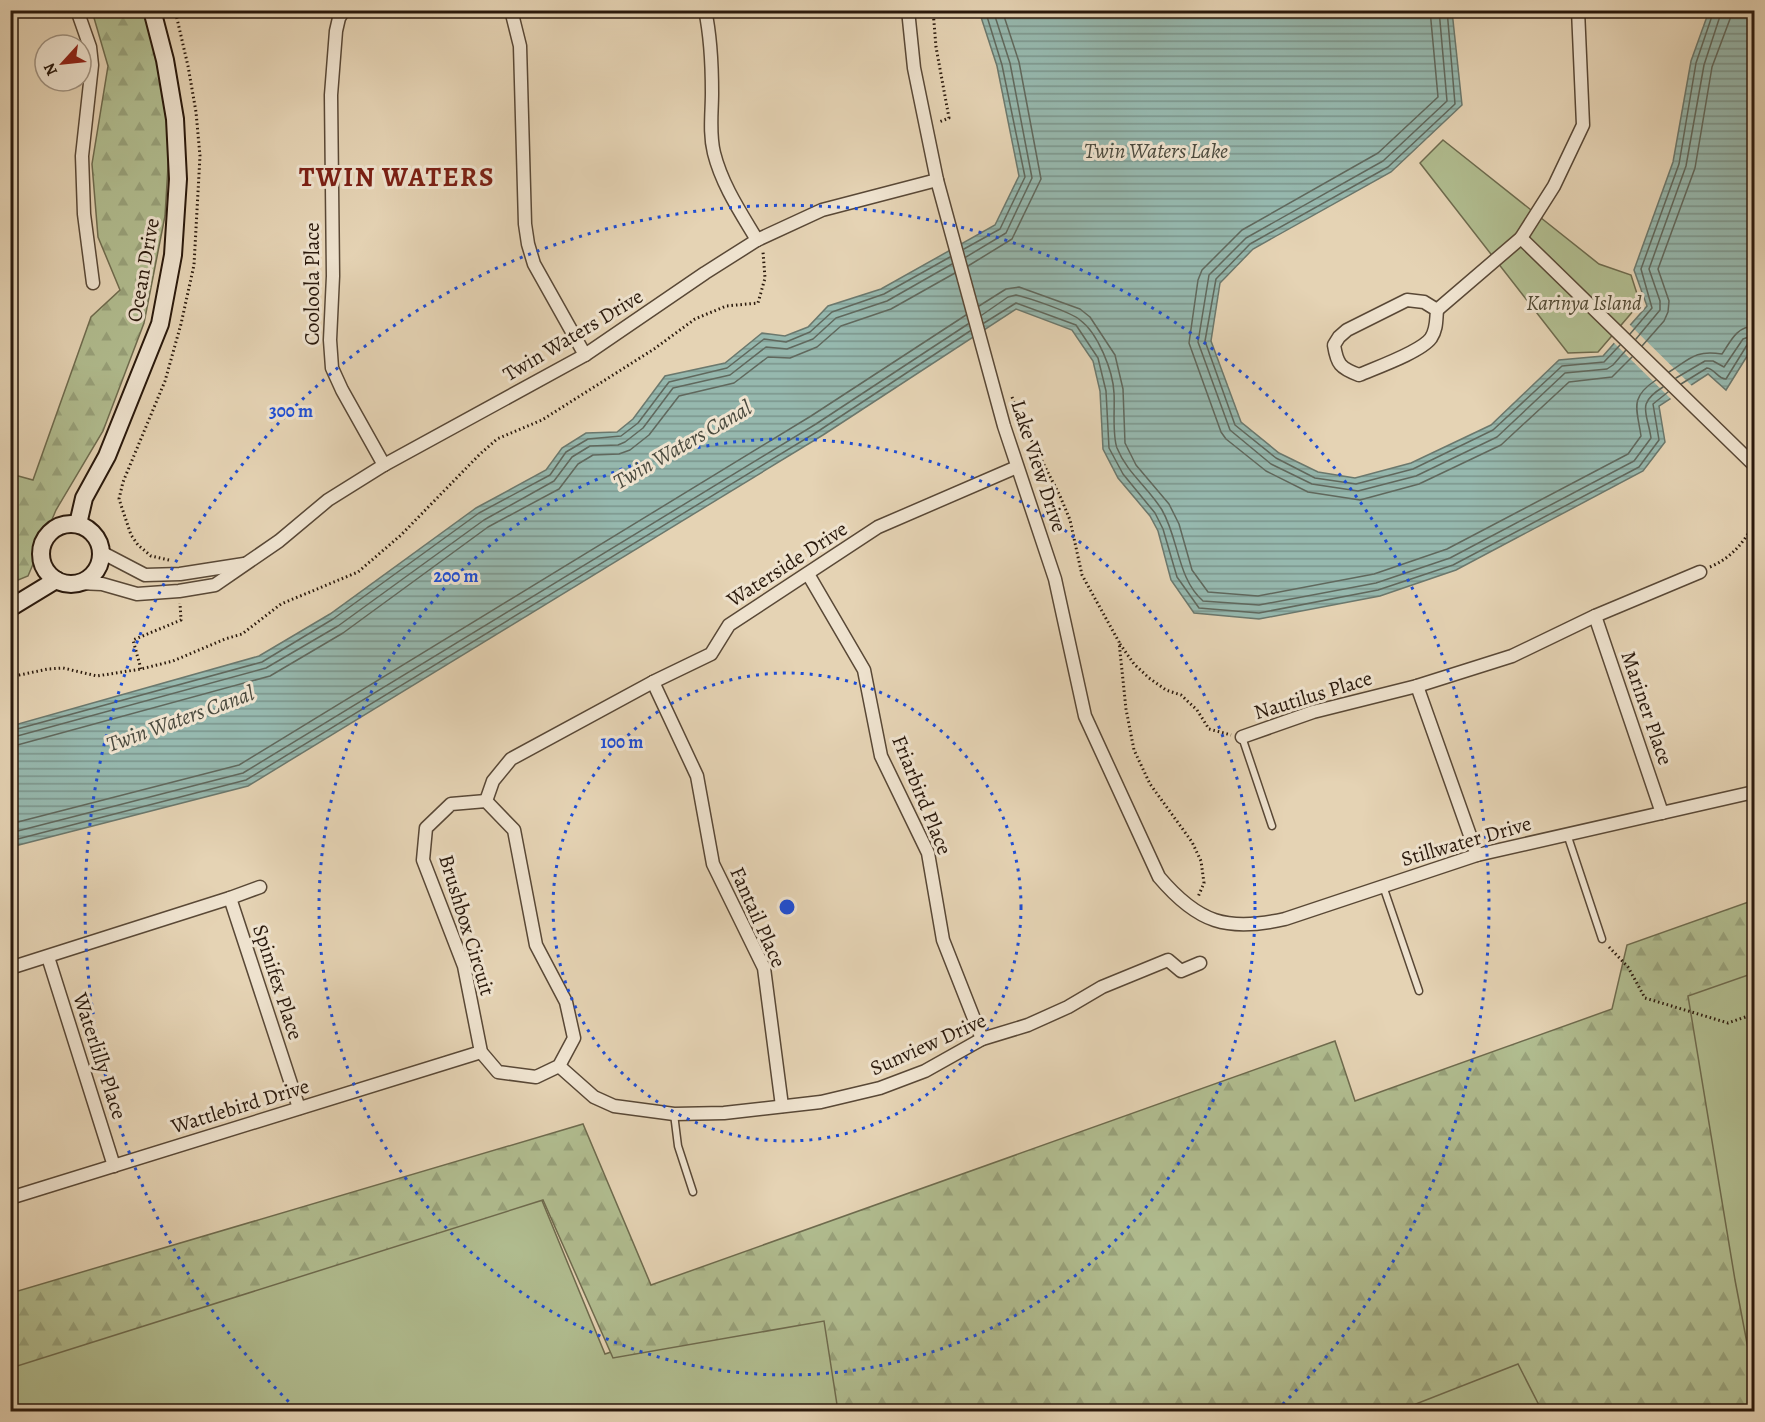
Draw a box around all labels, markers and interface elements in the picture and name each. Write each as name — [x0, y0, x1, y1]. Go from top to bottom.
north arrow — [33, 33, 93, 93]
text: N — [38, 59, 63, 80]
water label: Twin Waters Lake — [1084, 136, 1228, 166]
district label: TWIN WATERS — [299, 159, 495, 195]
street label: Ocean Drive — [120, 216, 166, 324]
street label: Cooloola Place — [298, 222, 326, 346]
street label: Twin Waters Drive — [498, 282, 648, 388]
park label: Karinya Island — [1526, 289, 1642, 317]
water label: Twin Waters Canal — [608, 393, 758, 497]
street label: Lake View Drive — [1004, 396, 1074, 536]
text: 300 m — [269, 399, 313, 423]
street label: Waterside Drive — [720, 515, 853, 614]
text: 200 m — [433, 564, 479, 588]
street label: Mariner Place — [1614, 647, 1680, 769]
street label: Nautilus Place — [1250, 664, 1376, 726]
water label: Twin Waters Canal — [102, 678, 259, 760]
text: 100 m — [601, 730, 643, 754]
street label: Friarbird Place — [885, 731, 959, 859]
street label: Stillwater Drive — [1398, 809, 1534, 873]
street label: Brushbox Circuit — [432, 851, 502, 999]
street label: Fantail Place — [723, 862, 793, 972]
centre of rings — [777, 897, 797, 917]
street label: Spinifex Place — [246, 921, 310, 1043]
street label: Waterlilly Place — [66, 988, 134, 1123]
street label: Sunview Drive — [865, 1006, 991, 1082]
street label: Wattlebird Drive — [167, 1072, 313, 1141]

